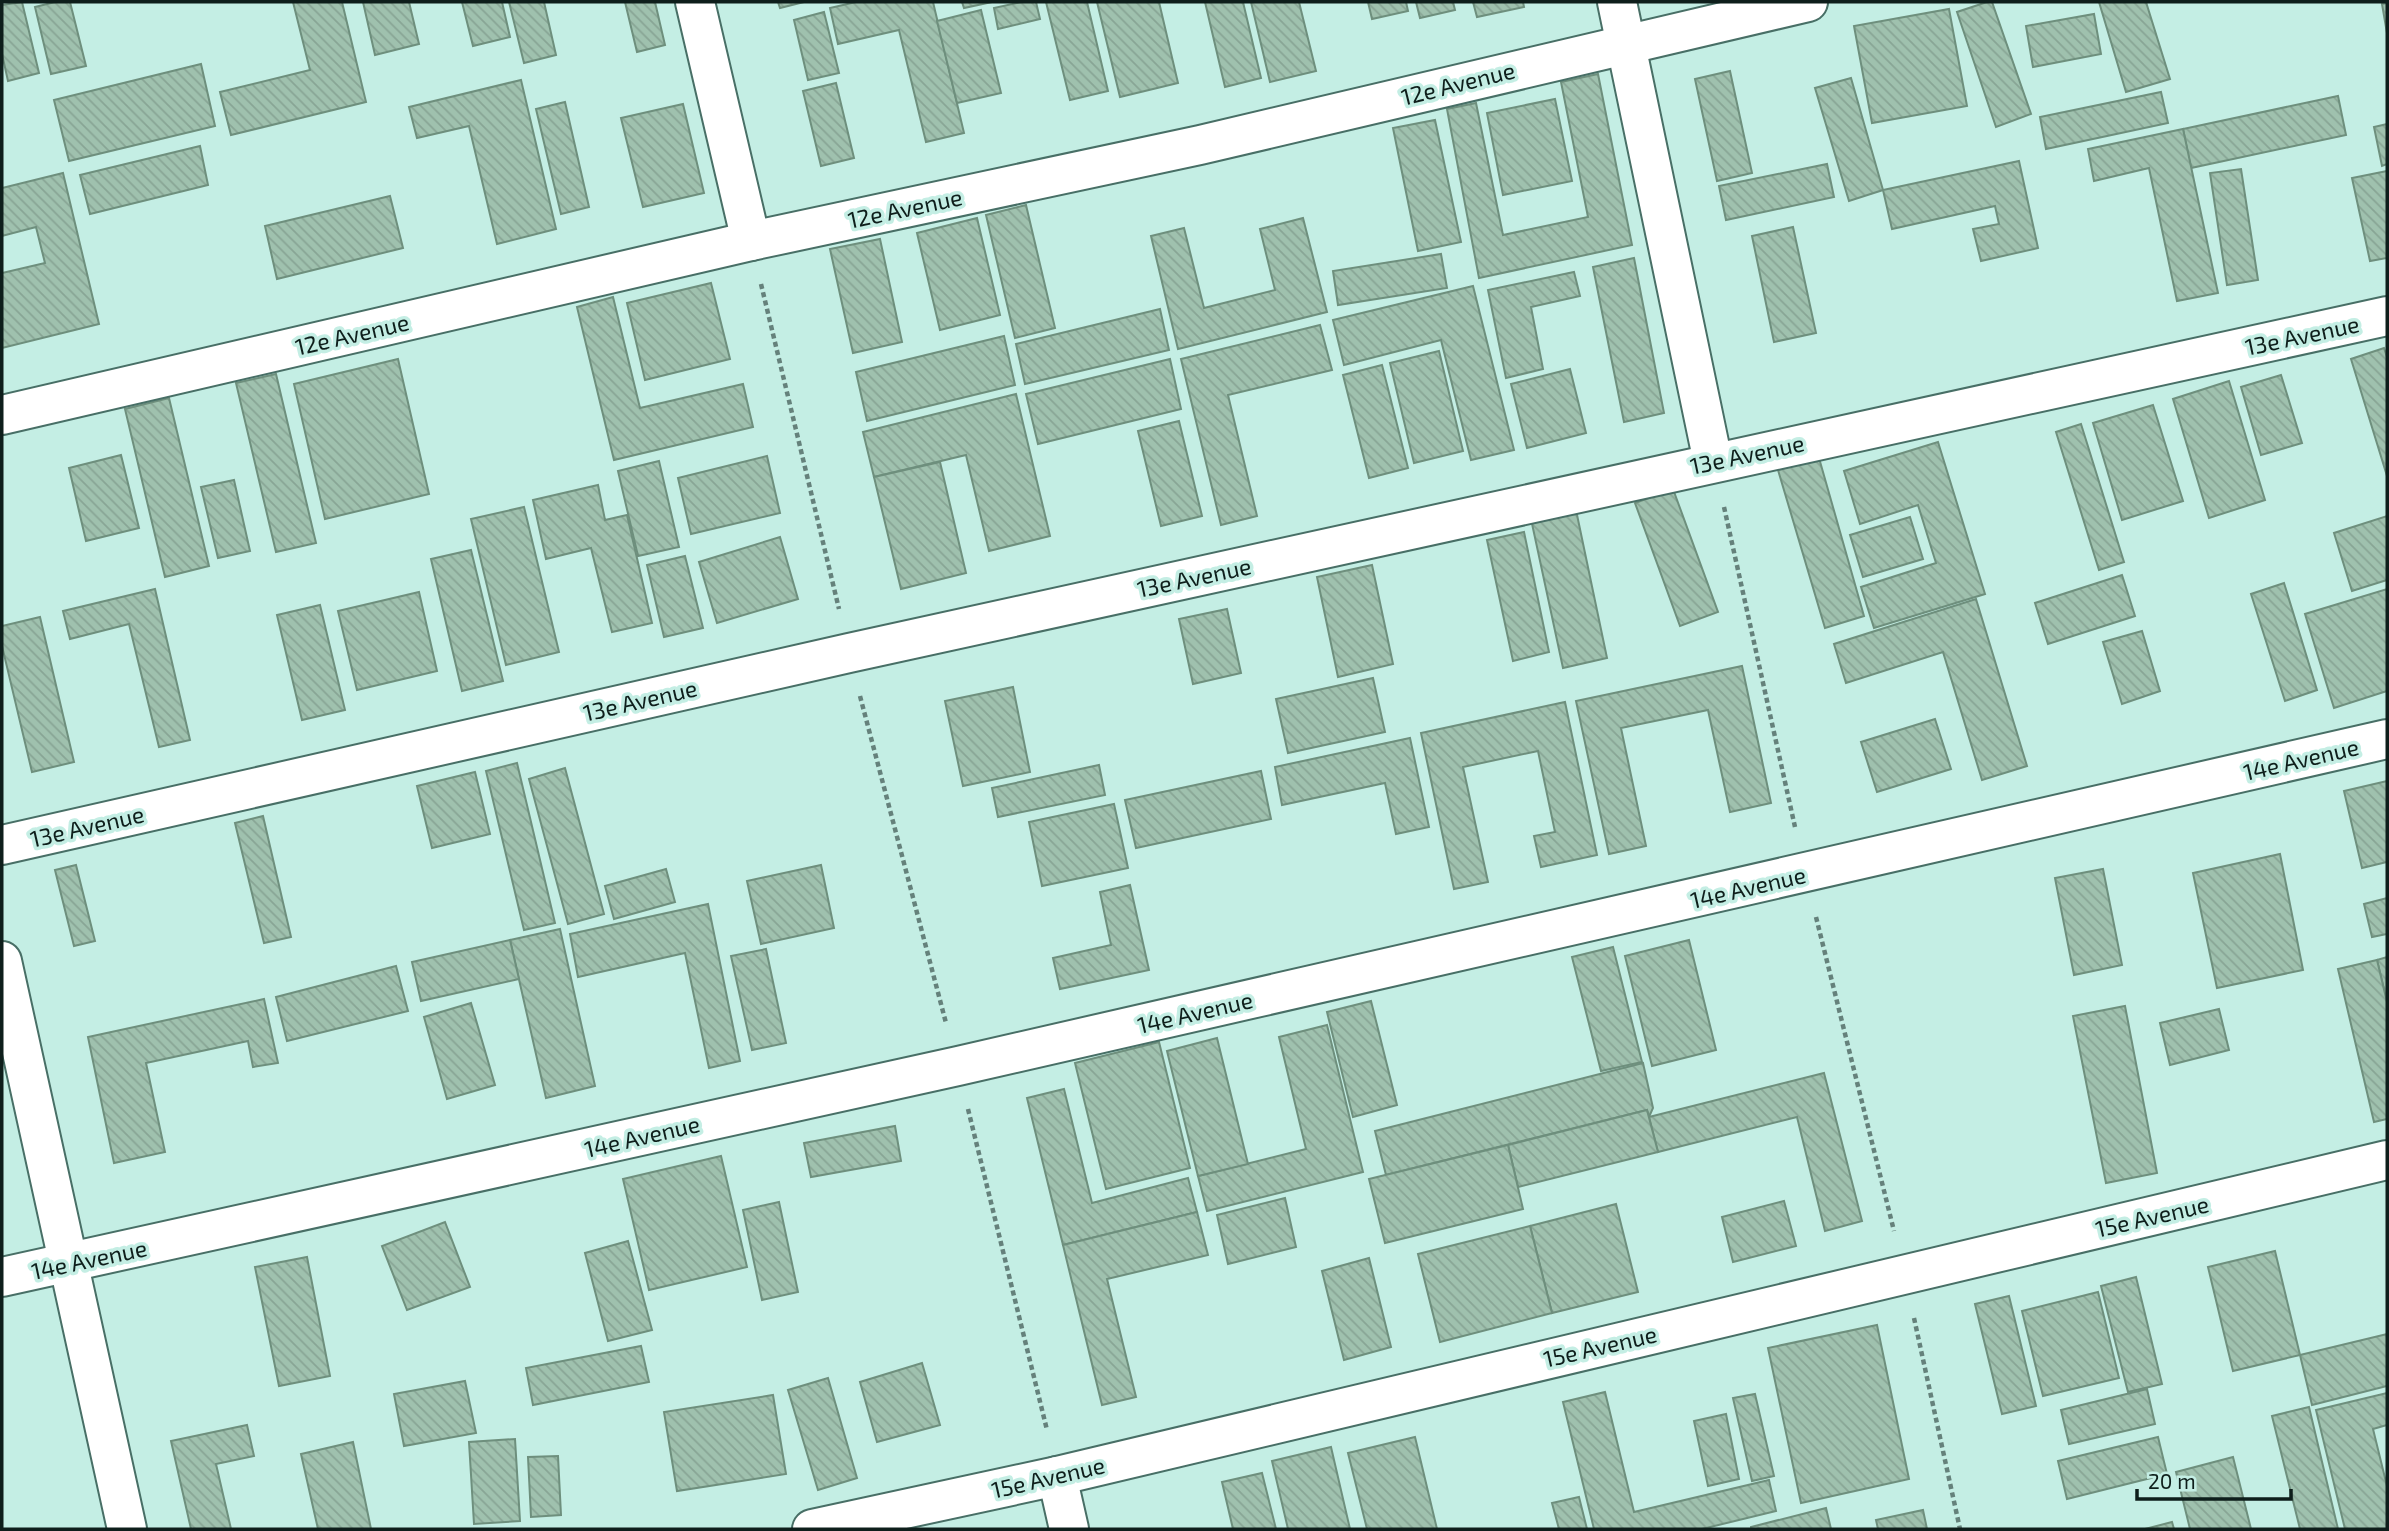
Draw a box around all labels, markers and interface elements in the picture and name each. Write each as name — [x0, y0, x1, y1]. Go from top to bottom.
street label: 12e Avenue — [1398, 55, 1518, 111]
street label: 12e Avenue — [845, 182, 965, 234]
street label: 12e Avenue — [292, 307, 412, 361]
street label: 13e Avenue — [2242, 309, 2362, 361]
street label: 13e Avenue — [1687, 428, 1807, 480]
street label: 13e Avenue — [1134, 551, 1254, 603]
street label: 13e Avenue — [580, 673, 700, 727]
street label: 14e Avenue — [2241, 732, 2361, 786]
street label: 13e Avenue — [27, 799, 147, 853]
street label: 14e Avenue — [1688, 860, 1808, 914]
street label: 14e Avenue — [1135, 985, 1255, 1039]
street label: 14e Avenue — [582, 1109, 702, 1163]
street label: 15e Avenue — [2093, 1189, 2211, 1243]
street label: 14e Avenue — [29, 1233, 149, 1285]
street label: 15e Avenue — [1541, 1319, 1659, 1373]
street label: 15e Avenue — [989, 1450, 1107, 1504]
scale bar — [2137, 1458, 2291, 1502]
text: 20 m — [2148, 1468, 2196, 1493]

